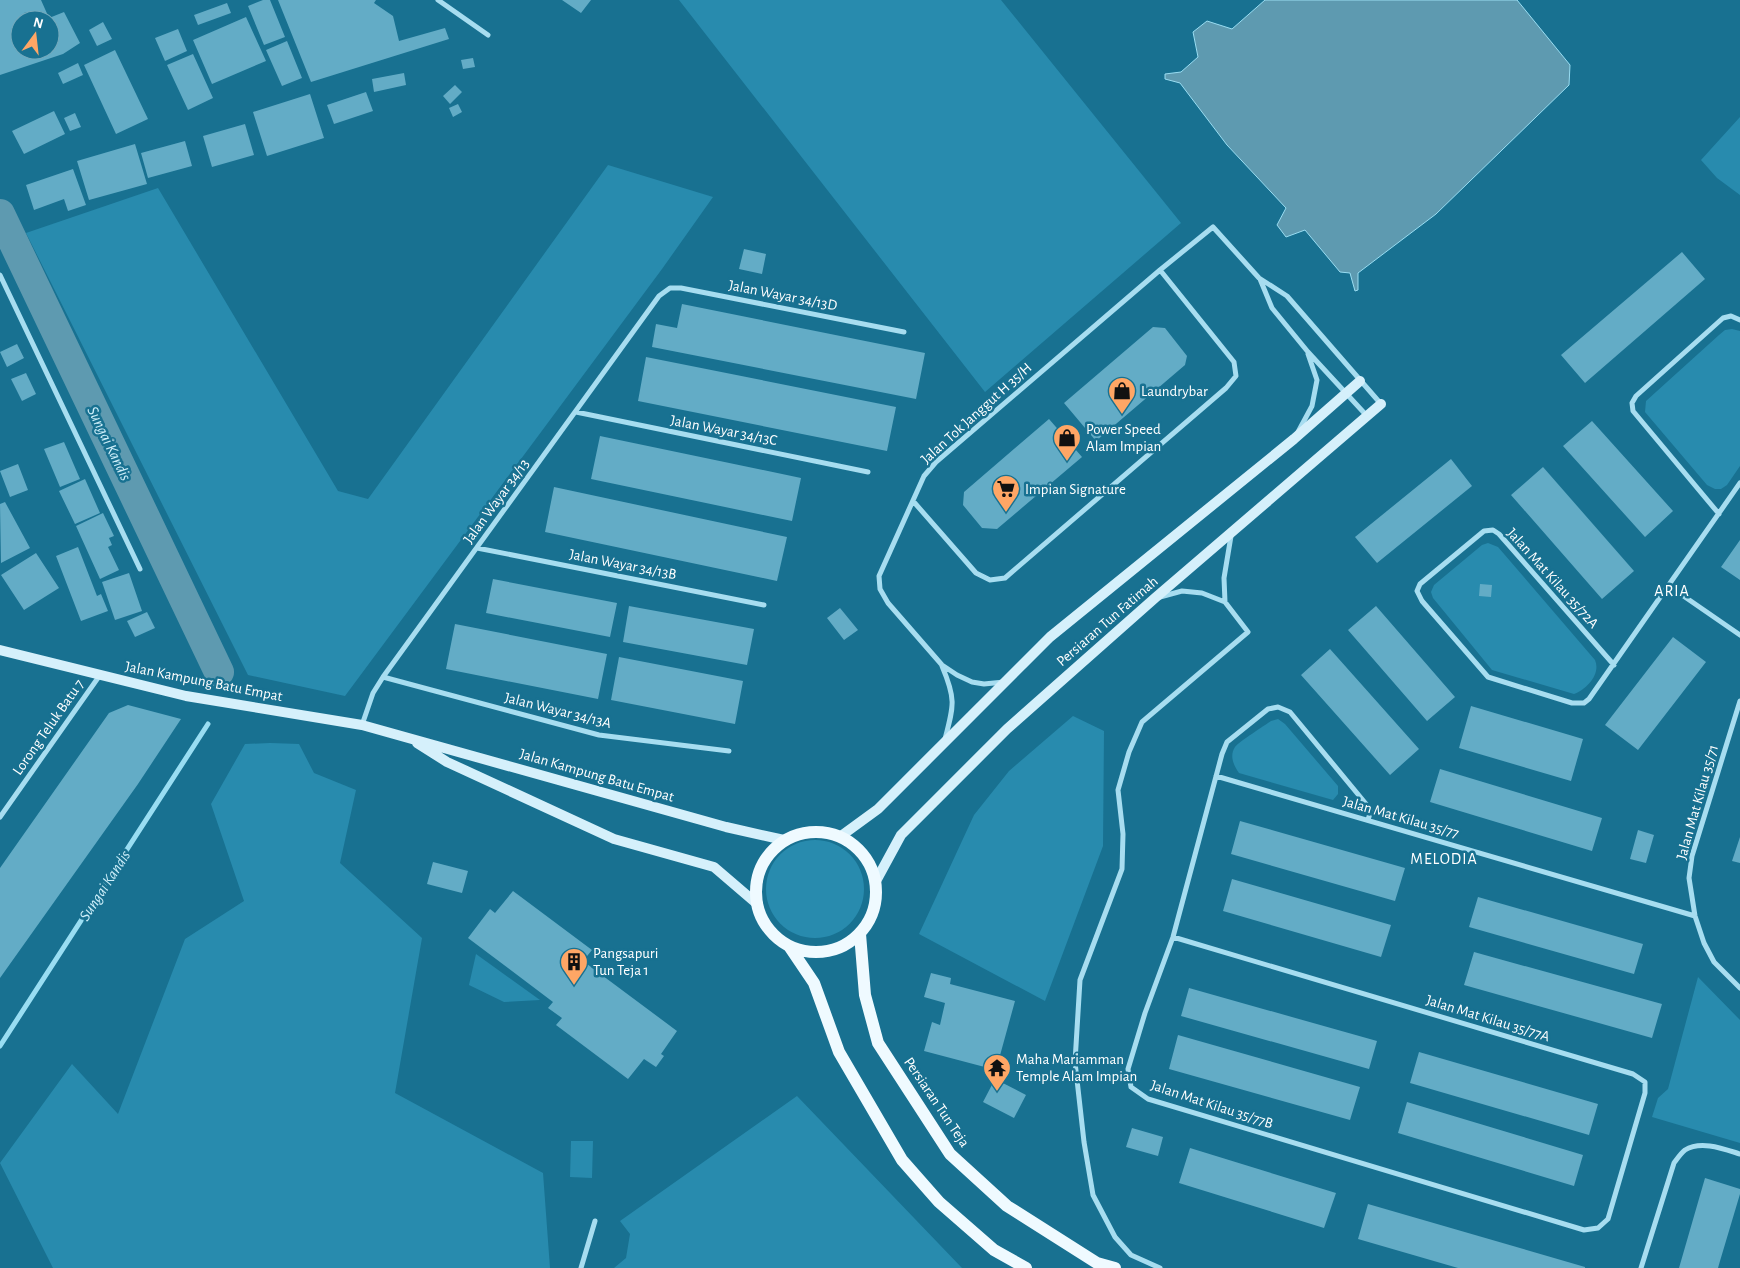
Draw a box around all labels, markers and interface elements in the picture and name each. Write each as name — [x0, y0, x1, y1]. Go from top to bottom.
north arrow — [10, 10, 60, 60]
text: N — [32, 15, 45, 31]
street label: Jalan Wayar 34/13D — [727, 278, 839, 313]
street label: Jalan Tok Janggut H 35/H — [918, 360, 1035, 467]
shop icon: Laundrybar — [1107, 376, 1137, 415]
place label: Laundrybar — [1141, 384, 1208, 399]
water label: Sungai Kandis — [84, 404, 134, 483]
street label: Jalan Wayar 34/13C — [669, 413, 779, 448]
place label: Power Speed Alam Impian — [1086, 422, 1161, 454]
shop icon: Power Speed Alam Impian — [1052, 423, 1082, 462]
street label: Jalan Wayar 34/13 — [461, 456, 532, 546]
supermarket icon: Impian Signature — [991, 474, 1021, 513]
place label: Impian Signature — [1025, 482, 1126, 497]
street label: Jalan Mat Kilau 35/72A — [1504, 525, 1602, 632]
street label: Jalan Wayar 34/13B — [568, 547, 678, 582]
street label: Persiaran Tun Fatimah — [1054, 574, 1161, 669]
district label: ARIA — [1654, 583, 1690, 599]
street label: Jalan Kampung Batu Empat — [124, 659, 284, 704]
street label: Lorong Teluk Batu 7 — [10, 677, 87, 778]
street label: Jalan Wayar 34/13A — [503, 690, 613, 731]
street label: Jalan Mat Kilau 35/71 — [1674, 743, 1721, 861]
street label: Jalan Kampung Batu Empat — [518, 746, 676, 805]
street label: Jalan Mat Kilau 35/77 — [1341, 794, 1460, 841]
water label: Sungai Kandis — [76, 848, 133, 924]
district label: MELODIA — [1410, 851, 1478, 867]
place label: Pangsapuri Tun Teja 1 — [593, 946, 658, 978]
building icon: Pangsapuri Tun Teja 1 — [559, 947, 589, 986]
street label: Jalan Mat Kilau 35/77A — [1424, 993, 1552, 1045]
place label: Maha Mariamman Temple Alam Impian — [1016, 1052, 1137, 1084]
temple icon: Maha Mariamman Temple Alam Impian — [982, 1053, 1012, 1092]
street label: Persiaran Tun Teja — [901, 1055, 972, 1150]
street label: Jalan Mat Kilau 35/77B — [1149, 1078, 1275, 1131]

